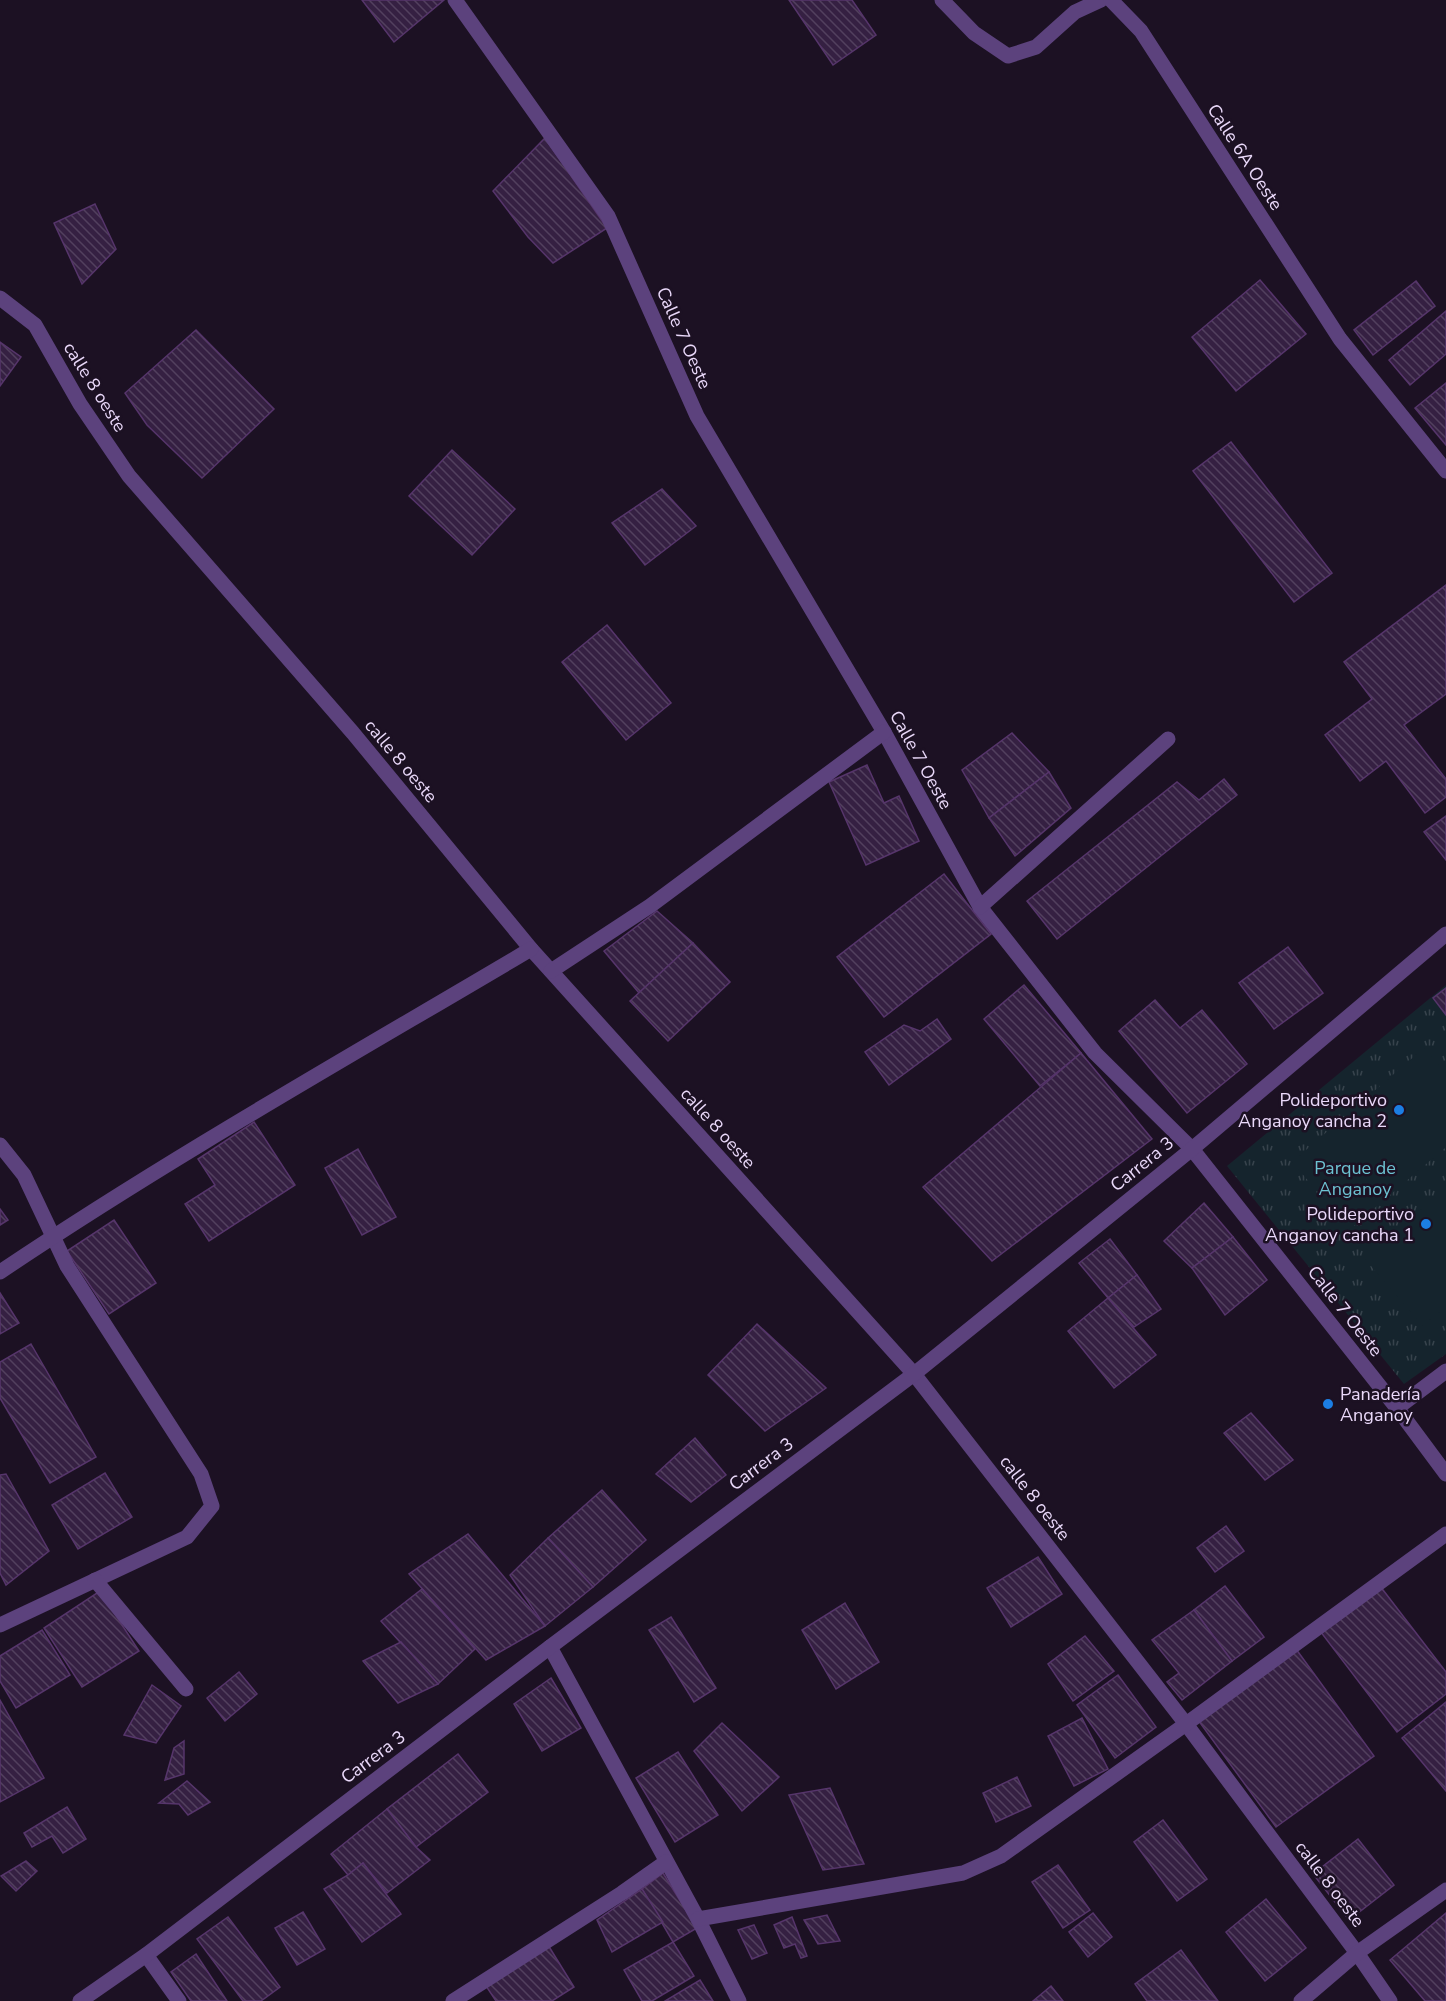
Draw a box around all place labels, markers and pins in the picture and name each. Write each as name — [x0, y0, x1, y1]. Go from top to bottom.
place label: Polideportivo Anganoy cancha 2 — [1238, 1088, 1387, 1133]
marker: Polideportivo Anganoy cancha 2 — [1392, 1103, 1406, 1117]
place label: Polideportivo Anganoy cancha 1 — [1265, 1202, 1414, 1247]
marker: Polideportivo Anganoy cancha 1 — [1419, 1217, 1433, 1231]
place label: Panadería Anganoy — [1340, 1382, 1421, 1427]
marker: Panadería Anganoy — [1321, 1397, 1335, 1411]

